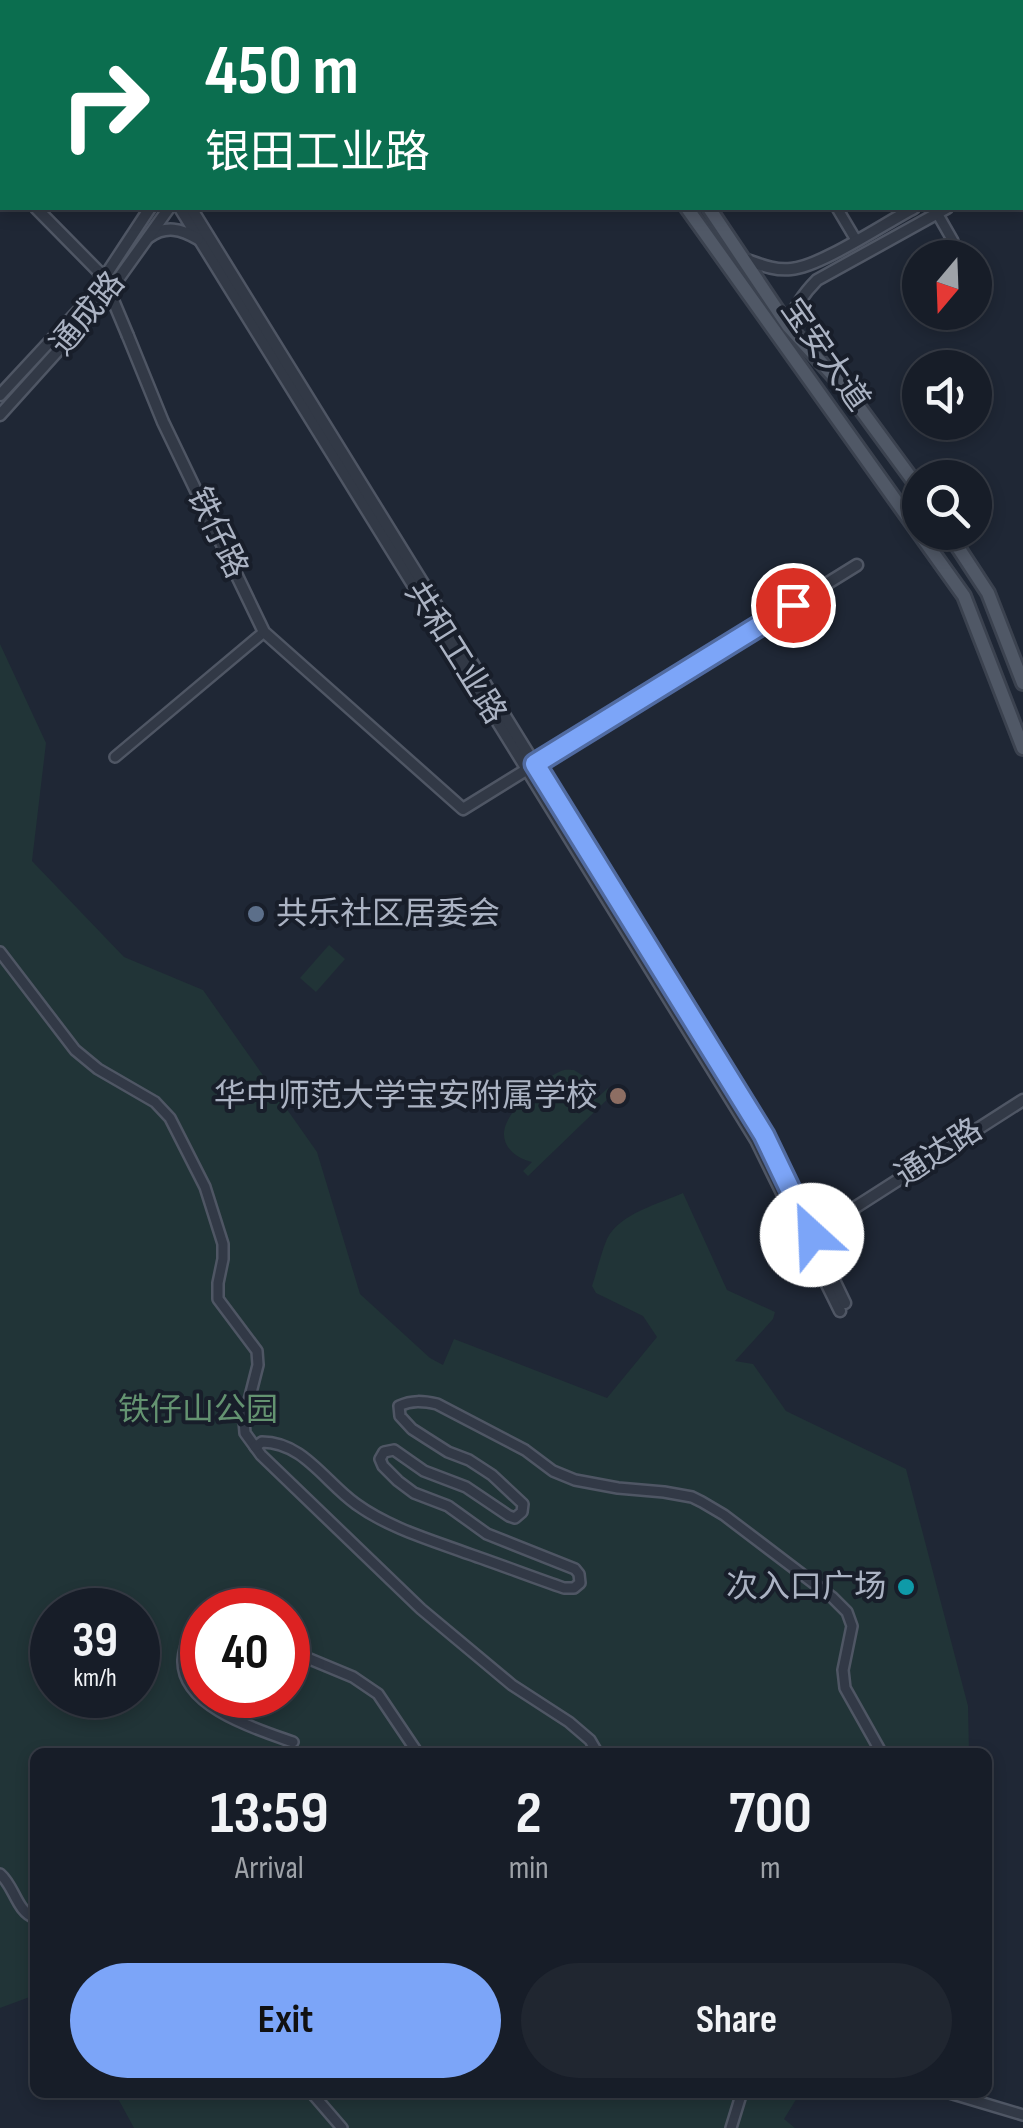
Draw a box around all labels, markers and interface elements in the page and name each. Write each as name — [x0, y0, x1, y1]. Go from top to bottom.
text: 450 m — [205, 30, 359, 114]
icon: right — [40, 40, 170, 170]
text: 银田工业路 — [205, 126, 430, 181]
north arrow — [902, 240, 992, 330]
map controls — [902, 240, 992, 550]
street label: 通成路 — [43, 264, 133, 364]
street label: 宝安大道 — [772, 291, 878, 419]
button: sound — [902, 350, 992, 440]
button: search — [902, 460, 992, 550]
street label: 铁仔路 — [178, 481, 256, 585]
pin — [751, 563, 836, 648]
street label: 共和工业路 — [396, 575, 514, 731]
icon: arrive — [766, 578, 821, 633]
place label: 共乐社区居委会 — [276, 895, 500, 934]
marker: 共乐社区居委会 — [245, 903, 267, 925]
place label: 华中师范大学宝安附属学校 — [214, 1077, 598, 1116]
marker: 华中师范大学宝安附属学校 — [607, 1085, 629, 1107]
street label: 通达路 — [888, 1110, 990, 1196]
position arrow — [760, 1183, 864, 1287]
park label: 铁仔山公园 — [118, 1391, 278, 1430]
place label: 次入口广场 — [726, 1568, 886, 1607]
marker: 次入口广场 — [895, 1576, 917, 1598]
speed limit sign: 40 — [180, 1588, 310, 1718]
text: 39 — [72, 1611, 118, 1671]
text: km/h — [73, 1663, 117, 1694]
text: 13:59 — [210, 1778, 329, 1850]
text: 2 — [516, 1778, 542, 1850]
text: 700 — [729, 1778, 812, 1850]
text: Arrival — [235, 1849, 304, 1888]
text: min — [509, 1849, 549, 1888]
text: m — [760, 1849, 781, 1888]
button: Exit — [70, 1963, 501, 2078]
button: Share — [521, 1963, 952, 2078]

